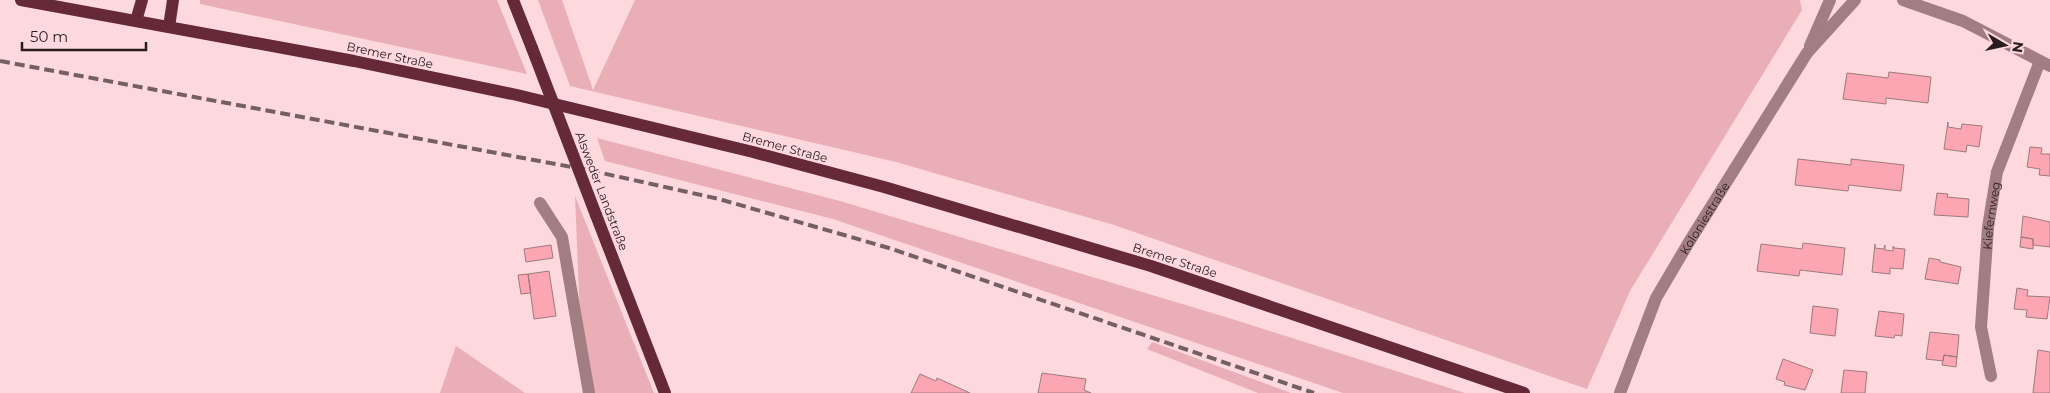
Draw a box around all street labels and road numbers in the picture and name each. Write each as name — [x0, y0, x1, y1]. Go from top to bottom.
street label: Bremer Straße — [345, 39, 435, 71]
street label: Bremer Straße — [741, 128, 829, 166]
street label: Alsweder Landstraße — [572, 129, 632, 253]
street label: Koloniestraße — [1676, 179, 1732, 257]
street label: Kiefernweg — [1979, 180, 2003, 250]
street label: Bremer Straße — [1131, 239, 1219, 281]

